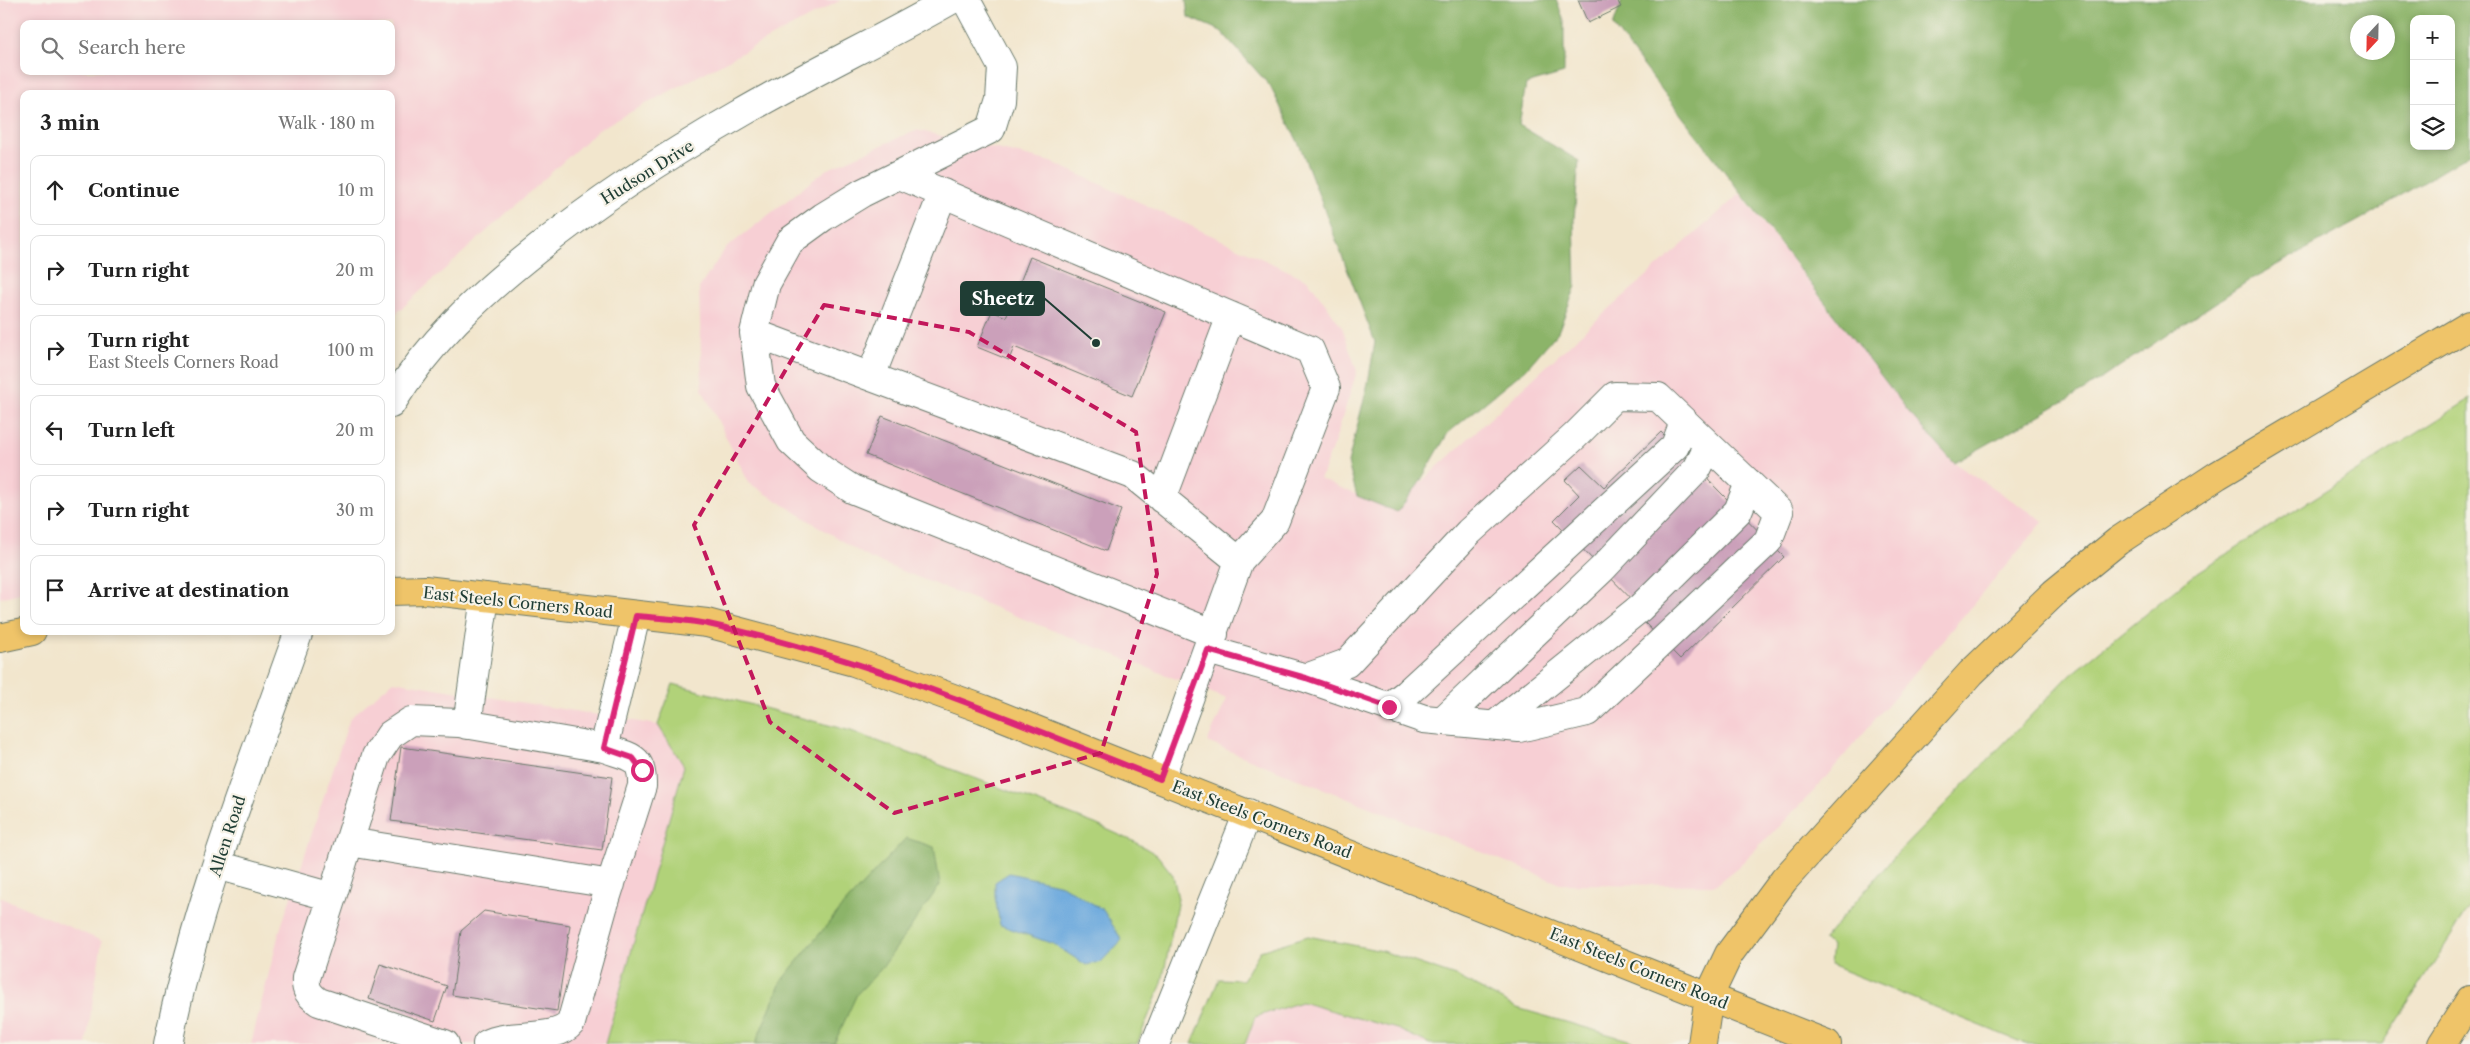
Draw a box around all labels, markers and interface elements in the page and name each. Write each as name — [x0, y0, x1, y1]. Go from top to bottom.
north arrow — [2350, 15, 2395, 60]
map controls — [2410, 15, 2455, 150]
button: + — [2410, 15, 2455, 60]
search box — [20, 20, 395, 75]
icon: search — [38, 34, 66, 62]
text: Search here — [78, 36, 186, 59]
button: − — [2410, 60, 2455, 105]
button: layers — [2410, 105, 2455, 150]
text: 3 min — [40, 110, 100, 135]
text: Walk · 180 m — [278, 113, 375, 133]
street label: Hudson Drive — [597, 136, 697, 208]
icon: ahead — [41, 176, 69, 204]
text: Continue — [88, 179, 180, 202]
text: 10 m — [338, 180, 374, 200]
icon: right — [41, 256, 69, 284]
text: Turn right — [88, 259, 189, 282]
text: 20 m — [335, 260, 374, 280]
callout: Sheetz — [961, 282, 1044, 315]
text: Sheetz — [972, 288, 1034, 310]
text: Turn right — [88, 329, 189, 352]
icon: right — [41, 336, 69, 364]
text: 100 m — [328, 340, 374, 360]
text: East Steels Corners Road — [88, 352, 279, 372]
icon: left — [41, 416, 69, 444]
text: Turn left — [88, 419, 175, 442]
text: 20 m — [335, 420, 374, 440]
icon: right — [41, 496, 69, 524]
text: Turn right — [88, 499, 189, 522]
text: 30 m — [336, 500, 374, 520]
icon: arrive — [41, 576, 69, 604]
text: Arrive at destination — [88, 579, 289, 602]
street label: East Steels Corners Road — [422, 582, 614, 622]
route end — [1378, 696, 1401, 719]
route start — [631, 759, 654, 782]
street label: East Steels Corners Road — [1169, 775, 1355, 863]
street label: Allen Road — [204, 793, 250, 880]
street label: East Steels Corners Road — [1547, 923, 1731, 1013]

